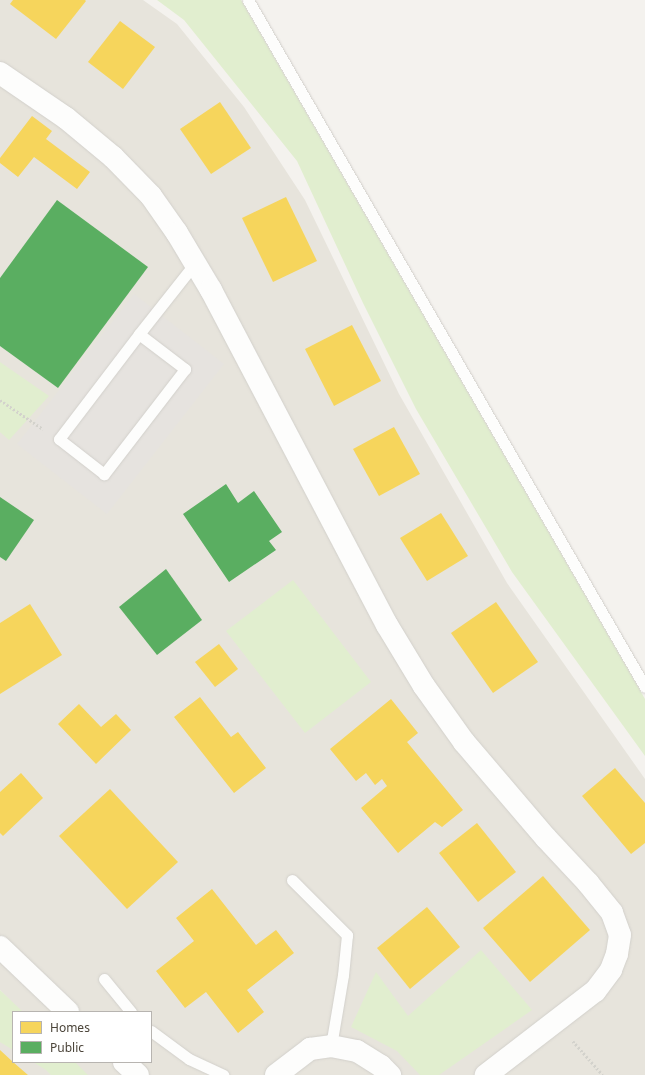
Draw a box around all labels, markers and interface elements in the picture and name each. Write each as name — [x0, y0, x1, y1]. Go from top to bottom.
legend — [12, 1011, 152, 1063]
text: Homes — [50, 1019, 90, 1036]
text: Public — [50, 1039, 84, 1056]

